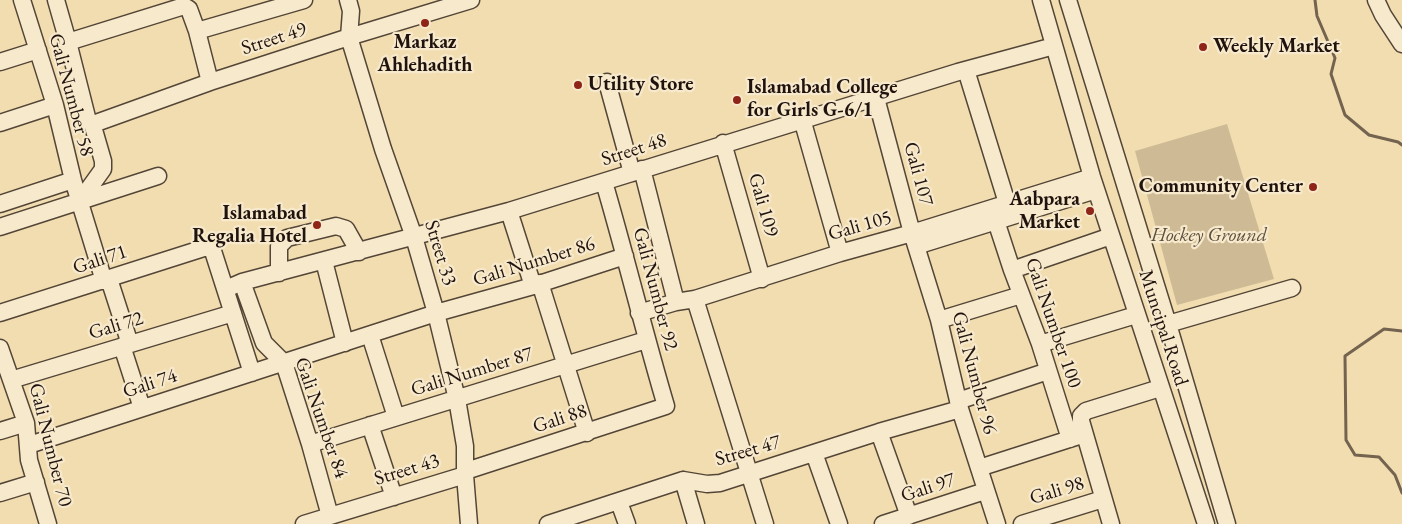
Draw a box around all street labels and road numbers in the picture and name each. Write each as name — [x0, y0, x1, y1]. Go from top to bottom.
street label: Street 49 — [238, 17, 310, 61]
street label: Gali Number 58 — [43, 31, 99, 159]
street label: Street 48 — [598, 128, 670, 172]
street label: Gali 107 — [898, 139, 938, 209]
street label: Gali 109 — [742, 170, 784, 240]
street label: Gali 105 — [825, 205, 895, 247]
street label: Street 33 — [419, 217, 461, 289]
street label: Gali Number 92 — [627, 225, 683, 353]
street label: Gali Number 86 — [470, 232, 598, 292]
street label: Gali 71 — [70, 240, 130, 280]
street label: Gali Number 100 — [1020, 255, 1086, 391]
street label: Muncipal Road — [1133, 267, 1193, 389]
street label: Gali 72 — [86, 306, 146, 346]
street label: Gali Number 96 — [946, 309, 1002, 437]
street label: Gali Number 87 — [408, 342, 536, 402]
street label: Gali Number 84 — [289, 354, 353, 482]
street label: Gali 74 — [120, 364, 180, 404]
street label: Gali Number 70 — [23, 381, 77, 509]
street label: Gali 88 — [530, 399, 590, 439]
street label: Street 47 — [712, 430, 784, 472]
street label: Street 43 — [371, 449, 443, 491]
street label: Gali 97 — [898, 468, 958, 508]
street label: Gali 98 — [1027, 471, 1087, 511]

